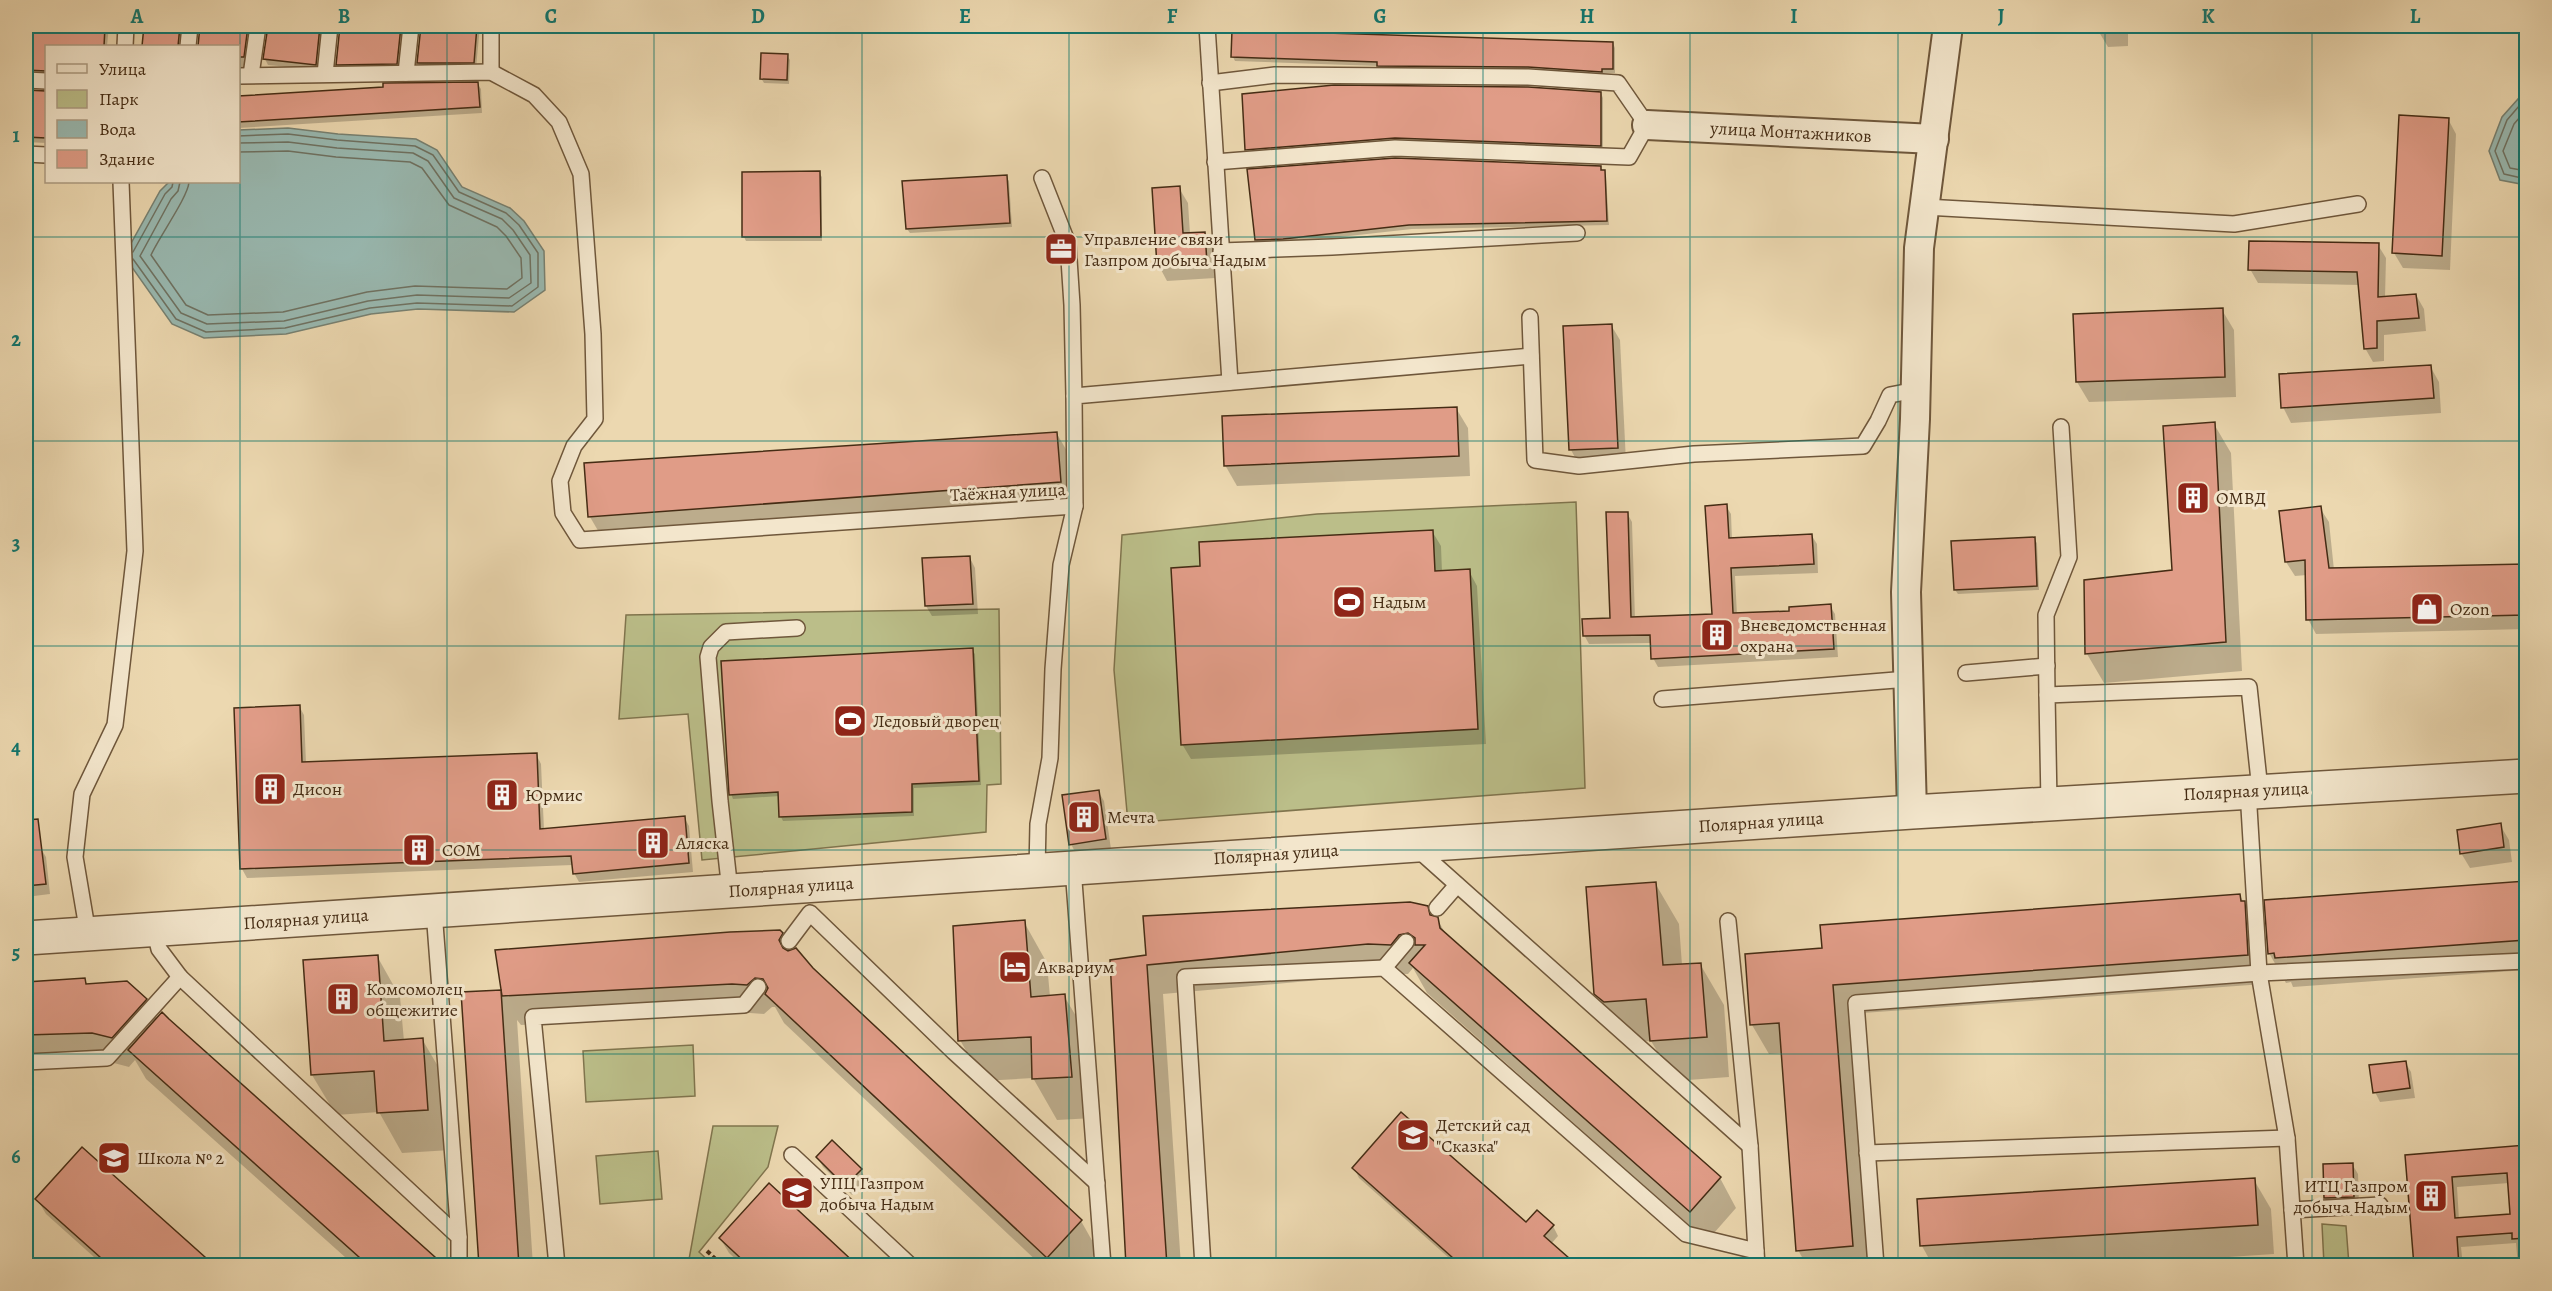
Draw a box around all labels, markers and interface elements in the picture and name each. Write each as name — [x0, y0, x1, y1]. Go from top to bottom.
text: A — [130, 3, 144, 30]
text: B — [338, 3, 350, 30]
text: C — [545, 3, 557, 30]
text: D — [751, 3, 765, 30]
text: E — [959, 3, 971, 30]
text: F — [1167, 3, 1178, 30]
text: G — [1373, 3, 1387, 30]
text: H — [1580, 3, 1595, 30]
text: I — [1790, 3, 1798, 30]
text: J — [1998, 3, 2005, 30]
text: K — [2201, 3, 2215, 30]
text: L — [2410, 3, 2421, 30]
legend — [45, 45, 240, 183]
text: Улица — [99, 57, 147, 81]
text: Парк — [99, 87, 139, 111]
street label: улица Монтажников — [1709, 116, 1872, 148]
text: Вода — [99, 117, 137, 141]
text: 1 — [12, 122, 20, 149]
text: Здание — [99, 147, 155, 171]
place label: Управление связи Газпром добыча Надым — [1084, 227, 1267, 272]
office icon: Управление связи Газпром добыча Надым — [1043, 231, 1079, 267]
text: 2 — [11, 326, 21, 353]
street label: Таёжная улица — [950, 477, 1067, 507]
building icon: ОМВД — [2175, 480, 2211, 516]
place label: ОМВД — [2216, 486, 2266, 510]
text: 3 — [12, 530, 20, 557]
sports icon: Надым — [1331, 584, 1367, 620]
place label: Надым — [1372, 590, 1426, 614]
shop icon: Ozon — [2409, 591, 2445, 627]
place label: Ozon — [2450, 597, 2490, 621]
place label: Вневедомственная охрана — [1740, 613, 1887, 658]
building icon: Вневедомственная охрана — [1699, 617, 1735, 653]
sports icon: Ледовый дворец — [832, 703, 868, 739]
place label: Ледовый дворец — [873, 709, 999, 733]
text: 4 — [11, 734, 21, 761]
building icon: Дисон — [252, 771, 288, 807]
street label: Полярная улица — [2183, 776, 2310, 806]
place label: Дисон — [293, 777, 342, 801]
building icon: Юрмис — [484, 777, 520, 813]
place label: Юрмис — [525, 783, 583, 807]
building icon: Мечта — [1066, 799, 1102, 835]
place label: Мечта — [1107, 805, 1156, 829]
street label: Полярная улица — [1698, 806, 1825, 838]
building icon: Аляска — [635, 825, 671, 861]
place label: Аляска — [675, 831, 730, 855]
building icon: СОМ — [401, 832, 437, 868]
place label: СОМ — [442, 838, 481, 862]
street label: Полярная улица — [1213, 838, 1340, 870]
street label: Полярная улица — [728, 871, 855, 903]
street label: Полярная улица — [243, 903, 370, 935]
text: 5 — [12, 939, 20, 966]
hotel icon: Аквариум — [997, 949, 1033, 985]
place label: Аквариум — [1037, 955, 1115, 979]
place label: Комсомолец общежитие — [366, 977, 463, 1022]
building icon: Комсомолец общежитие — [325, 981, 361, 1017]
place label: Детский сад "Сказка" — [1436, 1113, 1530, 1158]
school or university icon: Детский сад "Сказка" — [1395, 1117, 1431, 1153]
school or university icon: Школа № 2 — [96, 1140, 132, 1176]
text: 6 — [11, 1143, 21, 1170]
place label: Школа № 2 — [137, 1146, 225, 1170]
place label: УПЦ Газпром добыча Надым — [819, 1171, 934, 1216]
place label: ИТЦ Газпром добыча Надым — [2293, 1174, 2408, 1219]
school or university icon: УПЦ Газпром добыча Надым — [779, 1175, 815, 1211]
building icon: ИТЦ Газпром добыча Надым — [2413, 1178, 2449, 1214]

